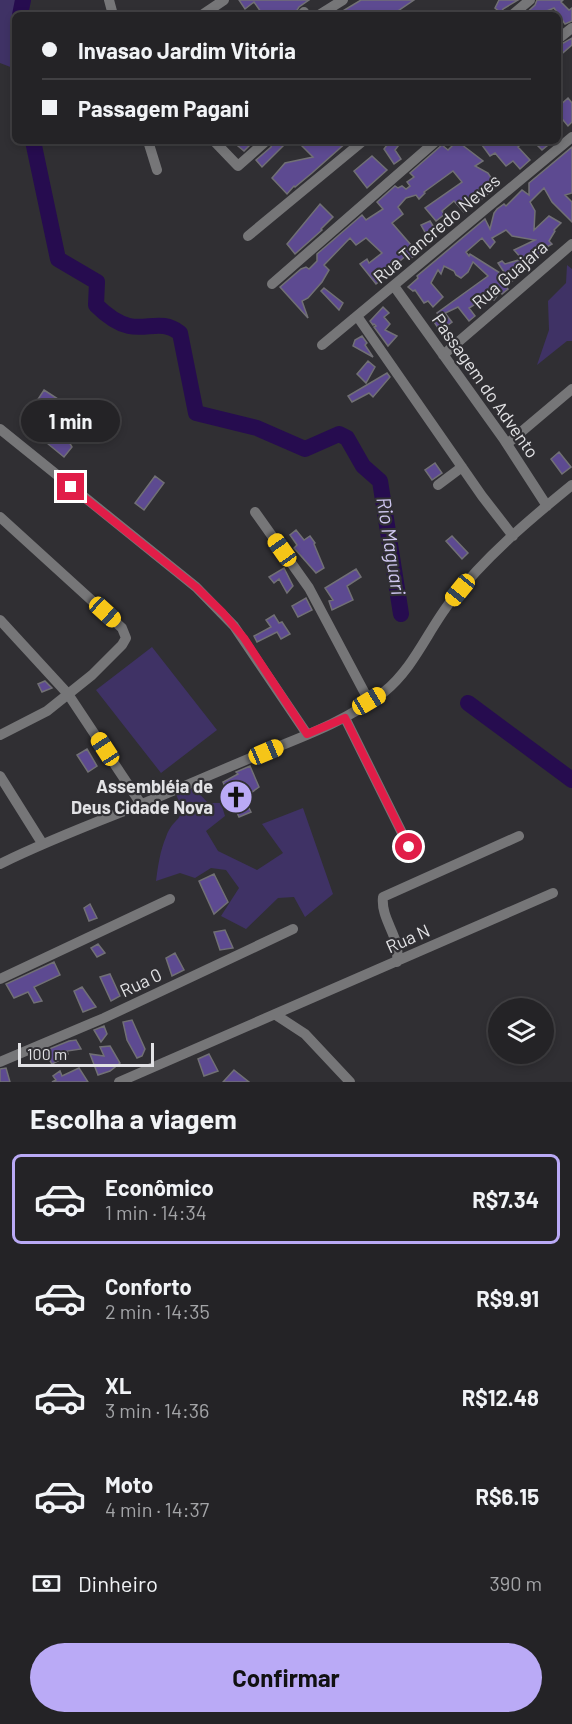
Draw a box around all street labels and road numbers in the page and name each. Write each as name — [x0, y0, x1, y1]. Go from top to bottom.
street label: Rua Tancredo Neves — [368, 169, 504, 288]
street label: Rua Guajara — [467, 236, 552, 313]
street label: Passagem do Advento — [428, 309, 544, 462]
street label: Rua N — [382, 919, 433, 957]
street label: Rua 0 — [116, 963, 165, 1001]

